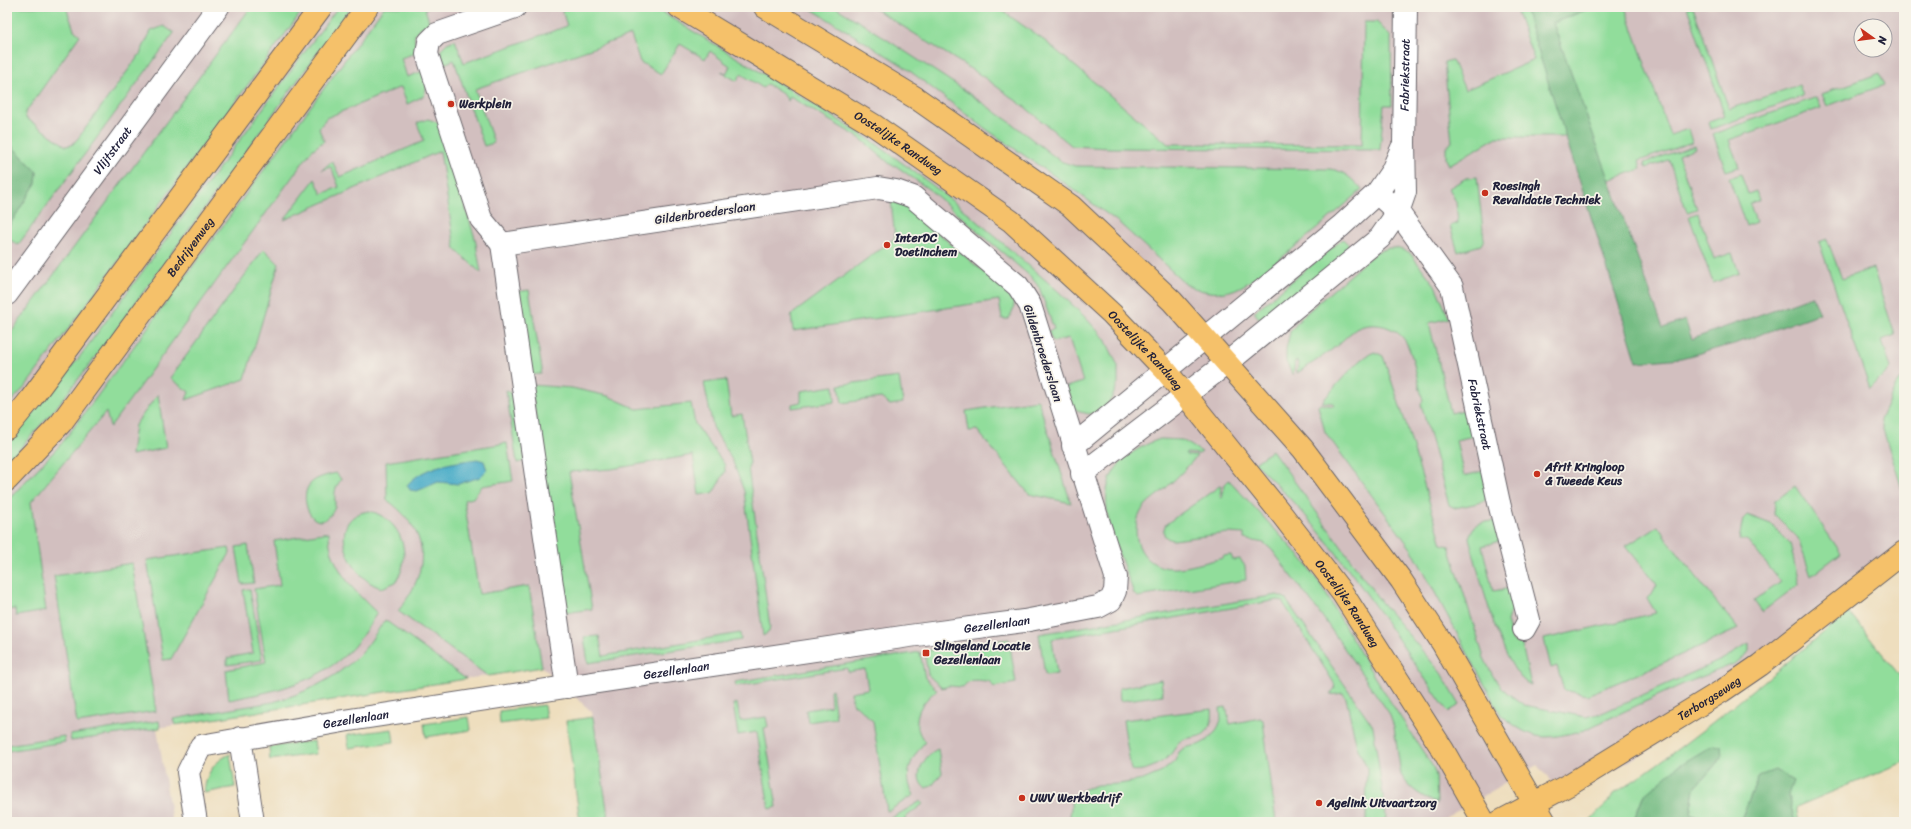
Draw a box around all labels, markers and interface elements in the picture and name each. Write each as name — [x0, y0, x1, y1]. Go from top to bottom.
north arrow — [1853, 18, 1893, 58]
text: N — [1872, 33, 1893, 47]
street label: Fabriekstraat — [1393, 39, 1417, 111]
place label: Werkplein — [459, 93, 512, 115]
marker: Werkplein — [446, 99, 456, 109]
street label: Oostelijke Randweg — [850, 105, 947, 181]
street label: Vlijtstraat — [87, 122, 138, 180]
place label: Roesingh Revalidatie Techniek — [1492, 175, 1601, 211]
marker: Roesingh Revalidatie Techniek — [1480, 188, 1490, 198]
street label: Gildenbroederslaan — [653, 195, 757, 231]
street label: Bedrijvenweg — [161, 212, 220, 282]
place label: InterDC Doetinchem — [894, 227, 957, 263]
marker: InterDC Doetinchem — [882, 240, 892, 250]
street label: Gildenbroederslaan — [1017, 301, 1069, 405]
street label: Oostelijke Randweg — [1102, 305, 1189, 396]
street label: Fabriekstraat — [1461, 376, 1498, 452]
place label: Afrit Kringloop & Tweede Keus — [1544, 456, 1625, 492]
marker: Afrit Kringloop & Tweede Keus — [1532, 469, 1542, 479]
street label: Oostelijke Randweg — [1309, 554, 1386, 652]
street label: Gezellenlaan — [963, 609, 1033, 640]
place label: Slingeland Locatie Gezellenlaan — [933, 635, 1032, 671]
marker: Slingeland Locatie Gezellenlaan — [921, 648, 931, 658]
street label: Gezellenlaan — [642, 655, 711, 686]
street label: Terborgseweg — [1673, 670, 1746, 727]
street label: Gezellenlaan — [321, 703, 391, 735]
place label: UWV Werkbedrijf — [1030, 787, 1122, 809]
place label: Agelink Uitvaartzorg — [1326, 792, 1438, 814]
marker: UWV Werkbedrijf — [1017, 793, 1027, 803]
marker: Agelink Uitvaartzorg — [1314, 798, 1324, 808]

